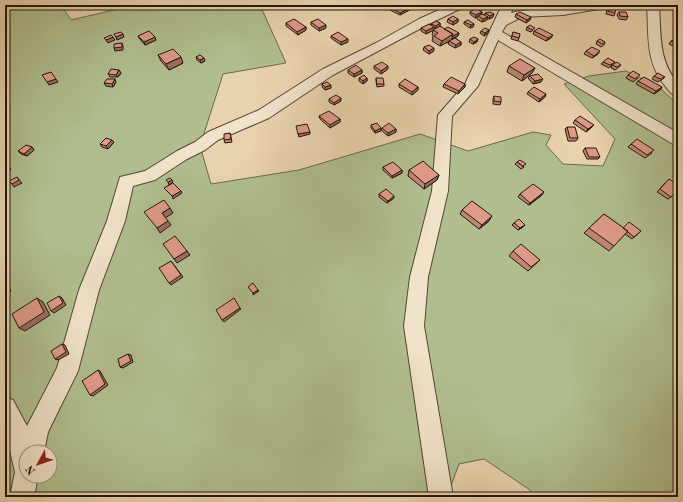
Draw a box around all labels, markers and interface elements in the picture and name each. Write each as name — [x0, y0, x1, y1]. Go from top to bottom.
north arrow — [18, 444, 58, 484]
text: N — [24, 462, 38, 476]

